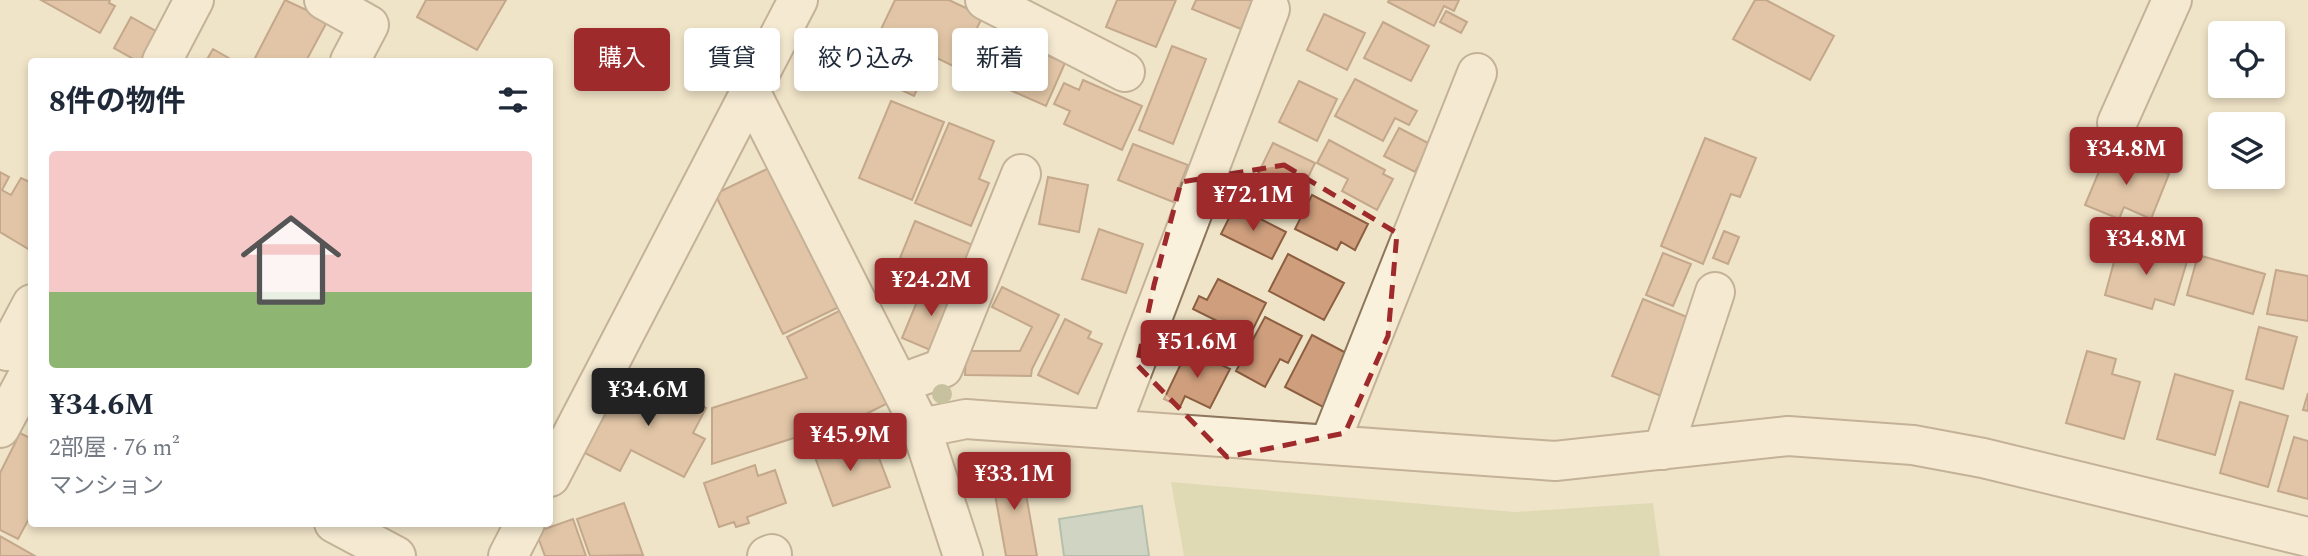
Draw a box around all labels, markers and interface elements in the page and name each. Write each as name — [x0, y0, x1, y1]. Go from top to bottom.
map controls — [2208, 21, 2285, 189]
button: locate — [2208, 21, 2285, 98]
chip: 購入 — [574, 28, 670, 91]
chip: 賃貸 — [684, 28, 780, 91]
chip: 絞り込み — [794, 28, 938, 91]
chip: 新着 — [952, 28, 1048, 91]
text: 8件の物件 — [49, 79, 186, 125]
icon: filters — [494, 81, 532, 119]
button: layers — [2208, 112, 2285, 189]
pin: ¥34.8M — [2069, 128, 2183, 187]
text: ¥34.8M — [2086, 132, 2166, 167]
pin: ¥72.1M — [1196, 174, 1310, 233]
text: ¥72.1M — [1213, 178, 1293, 213]
icon: home — [228, 197, 354, 323]
pin: ¥34.8M — [2089, 218, 2203, 277]
text: ¥34.8M — [2106, 222, 2186, 257]
pin: ¥24.2M — [874, 258, 988, 318]
text: ¥24.2M — [891, 263, 971, 298]
pin: ¥51.6M — [1140, 320, 1254, 380]
text: ¥51.6M — [1157, 325, 1237, 360]
pin: ¥34.6M — [591, 368, 705, 428]
text: ¥34.6M — [608, 373, 688, 408]
text: ¥34.6M — [49, 382, 154, 428]
pin: ¥45.9M — [793, 414, 907, 473]
text: ¥45.9M — [810, 418, 890, 453]
text: 2部屋 · 76 m² — [49, 431, 180, 466]
pin: ¥33.1M — [957, 452, 1071, 512]
text: ¥33.1M — [974, 457, 1054, 492]
text: マンション — [49, 469, 164, 504]

